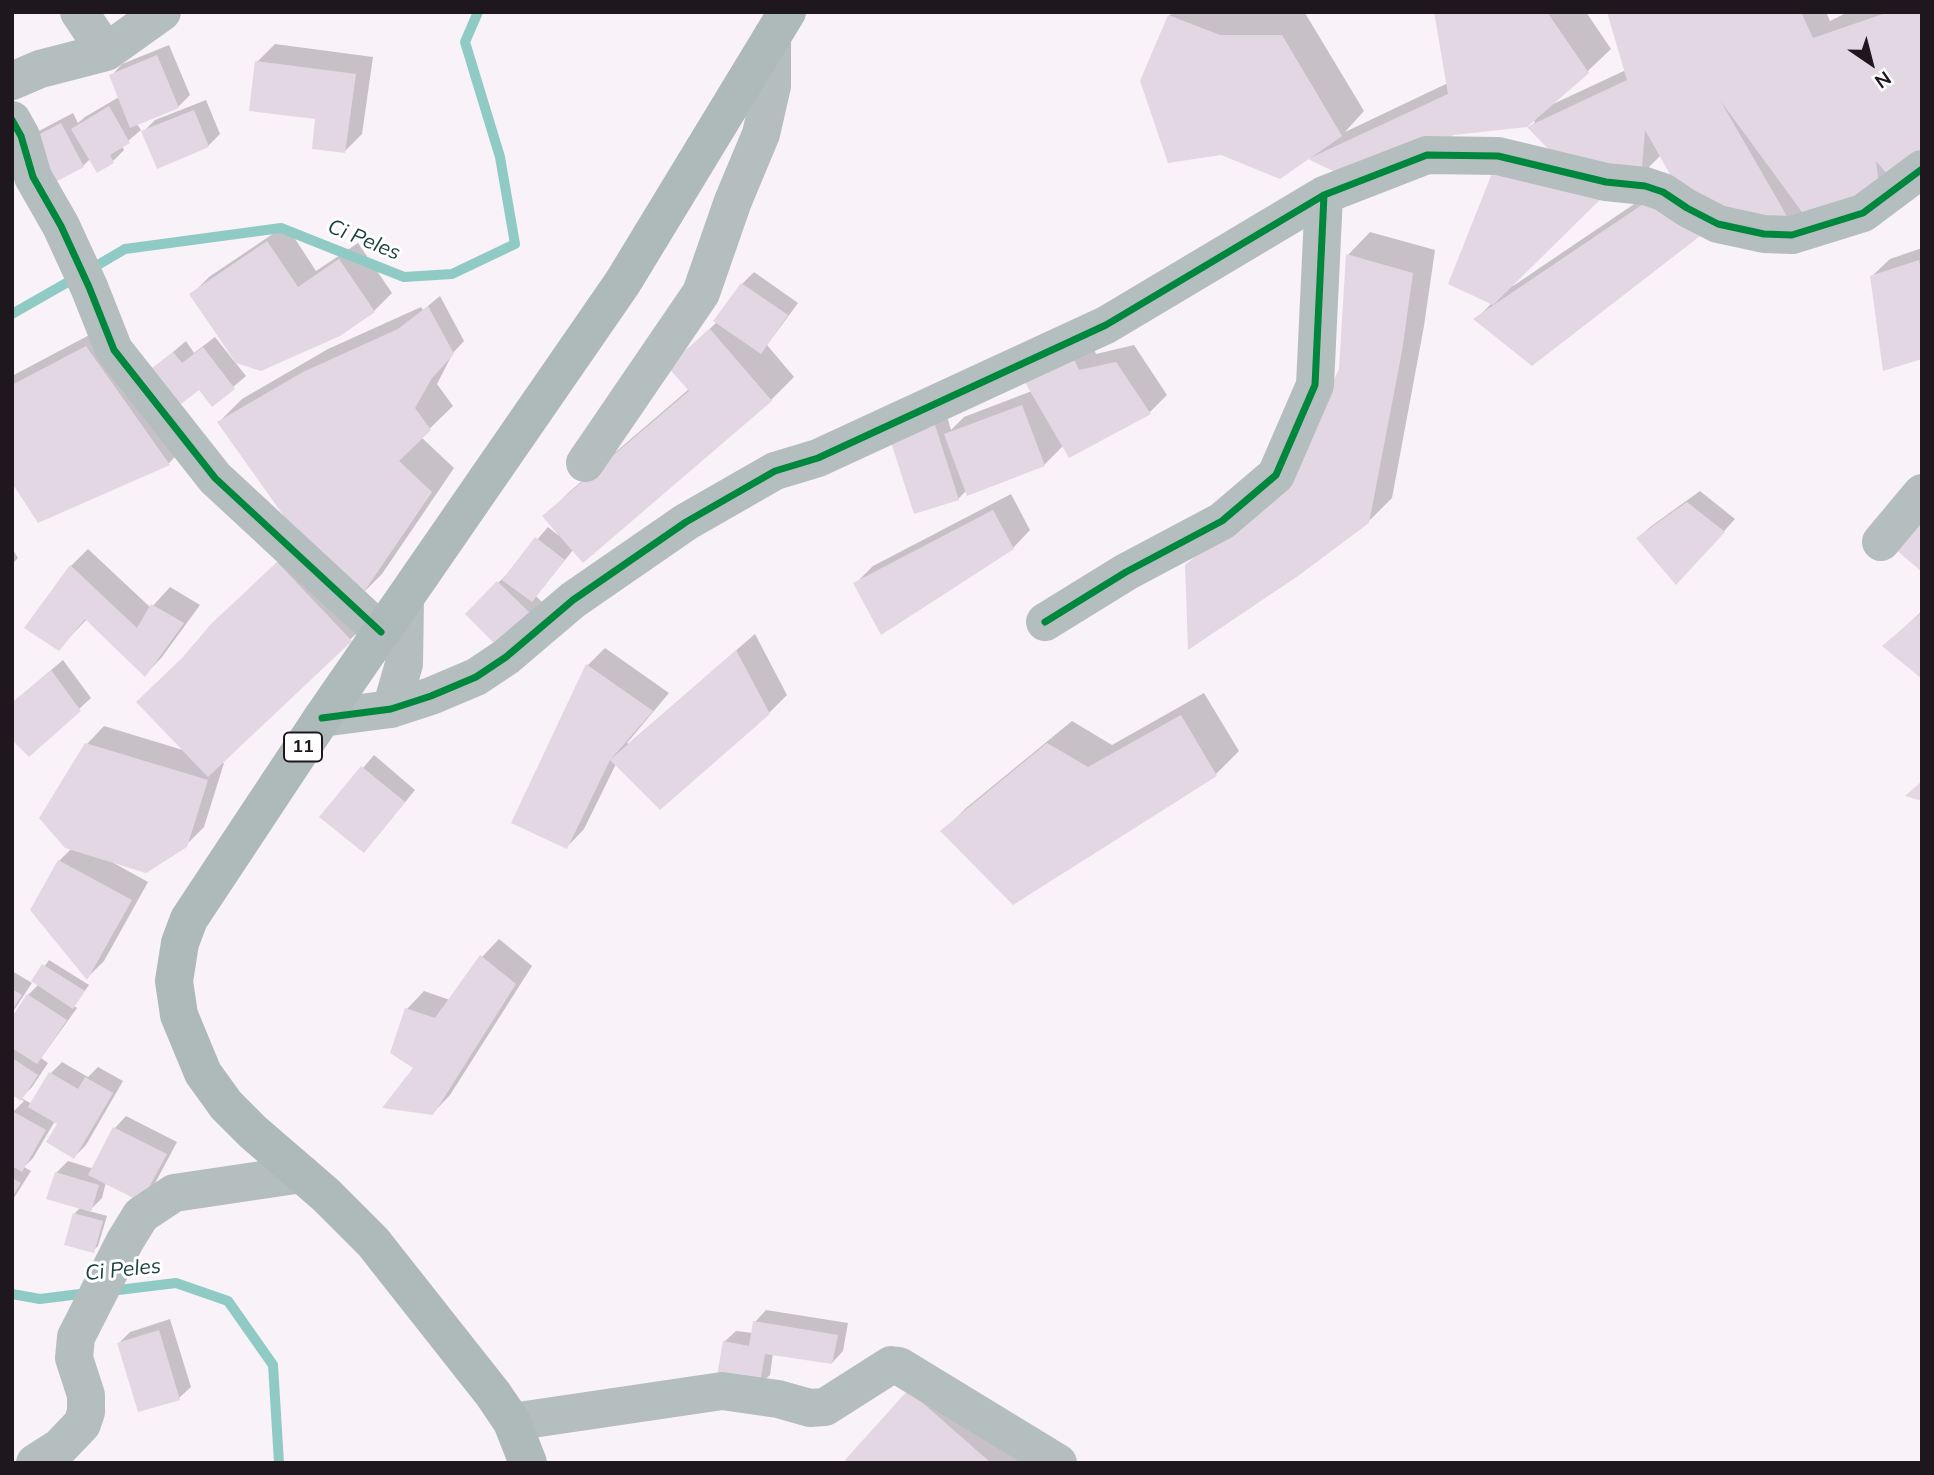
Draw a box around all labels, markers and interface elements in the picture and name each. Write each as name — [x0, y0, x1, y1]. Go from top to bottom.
north arrow — [1836, 28, 1906, 98]
text: N — [1870, 66, 1896, 94]
water label: Ci Peles — [324, 214, 404, 266]
road number: 11 — [284, 732, 322, 762]
water label: Ci Peles — [84, 1253, 162, 1287]

